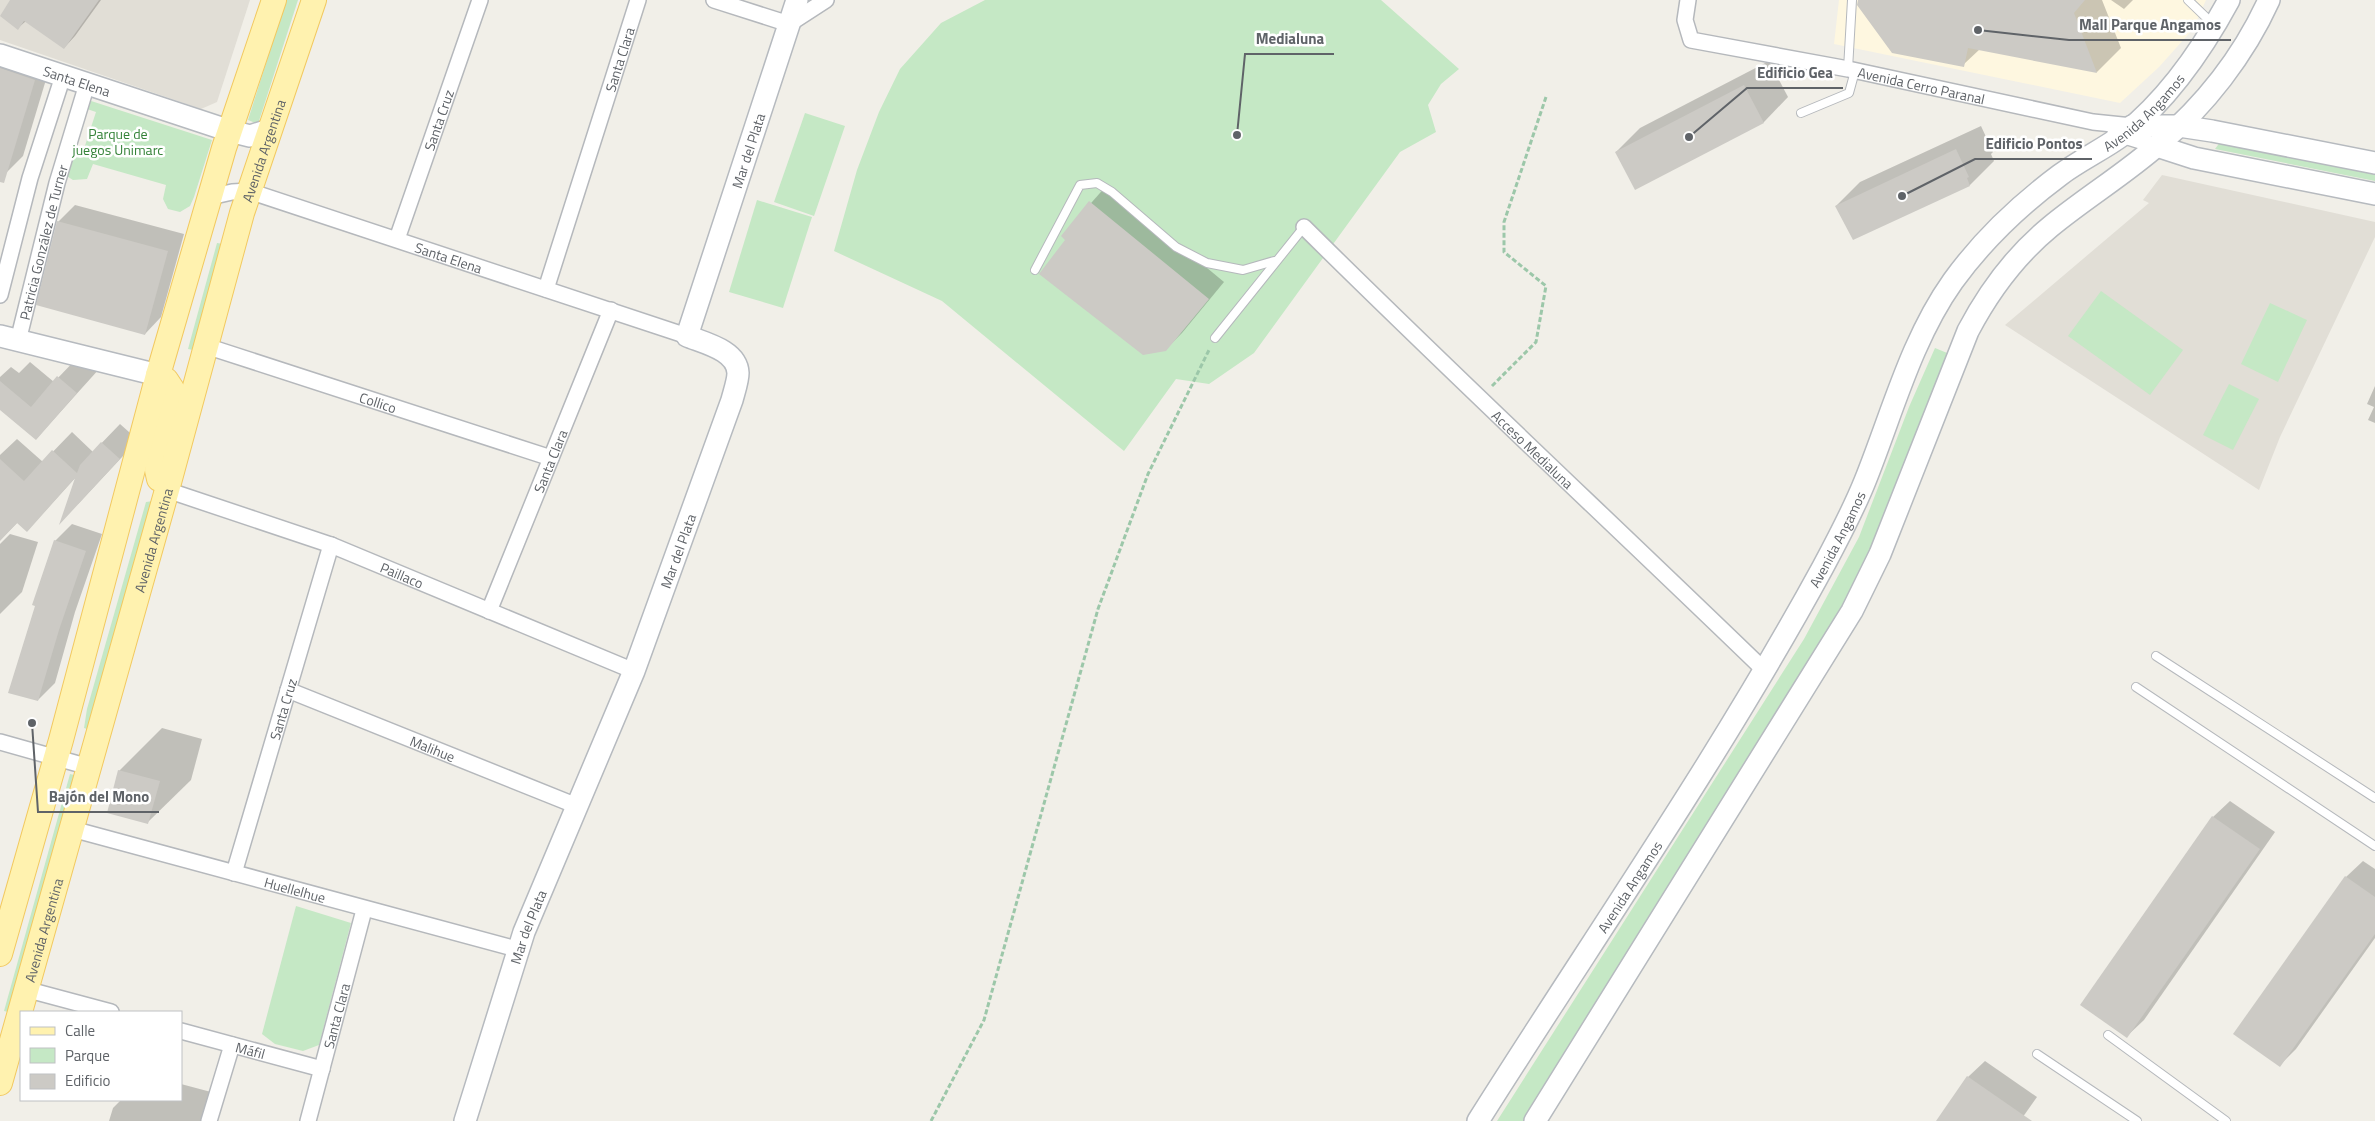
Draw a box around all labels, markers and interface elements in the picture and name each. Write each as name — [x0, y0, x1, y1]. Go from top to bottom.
callout: Mall Parque Angamos — [2069, 10, 2231, 40]
text: Mall Parque Angamos — [2079, 13, 2221, 36]
street label: Santa Clara — [599, 24, 639, 94]
callout: Medialuna — [1245, 24, 1334, 54]
text: Medialuna — [1256, 27, 1325, 50]
callout: Edificio Gea — [1747, 58, 1843, 88]
street label: Santa Elena — [41, 60, 113, 101]
text: Edificio Gea — [1757, 61, 1833, 84]
street label: Avenida Cerro Paranal — [1856, 61, 1987, 109]
street label: Avenida Angamos — [2099, 69, 2189, 156]
street label: Santa Cruz — [418, 87, 459, 153]
street label: Avenida Argentina — [236, 96, 290, 205]
street label: Mar del Plata — [726, 110, 770, 191]
park label: Parque de juegos Unimarc — [72, 123, 163, 160]
callout: Edificio Pontos — [1975, 129, 2092, 159]
text: Edificio Pontos — [1985, 132, 2083, 155]
street label: Patricia González de Turner — [13, 162, 73, 322]
street label: Santa Elena — [412, 236, 485, 278]
street label: Collico — [357, 386, 399, 418]
street label: Acceso Medialuna — [1487, 405, 1579, 493]
street label: Santa Clara — [528, 426, 572, 496]
street label: Avenida Argentina — [128, 486, 178, 595]
street label: Avenida Angamos — [1803, 488, 1870, 591]
street label: Mar del Plata — [654, 511, 701, 591]
street label: Paillaco — [377, 556, 427, 593]
street label: Santa Cruz — [263, 676, 302, 742]
street label: Malihue — [407, 730, 459, 767]
callout: Bajón del Mono — [38, 782, 159, 812]
text: Bajón del Mono — [49, 785, 149, 808]
street label: Avenida Angamos — [1592, 836, 1667, 937]
street label: Huellelhue — [262, 871, 328, 908]
street label: Avenida Argentina — [18, 875, 68, 984]
street label: Mar del Plata — [504, 886, 551, 967]
street label: Santa Clara — [317, 981, 355, 1051]
legend — [20, 1011, 182, 1101]
text: Calle — [65, 1019, 95, 1042]
street label: Máfil — [233, 1036, 268, 1064]
text: Parque — [65, 1044, 110, 1067]
text: Edificio — [65, 1069, 110, 1092]

